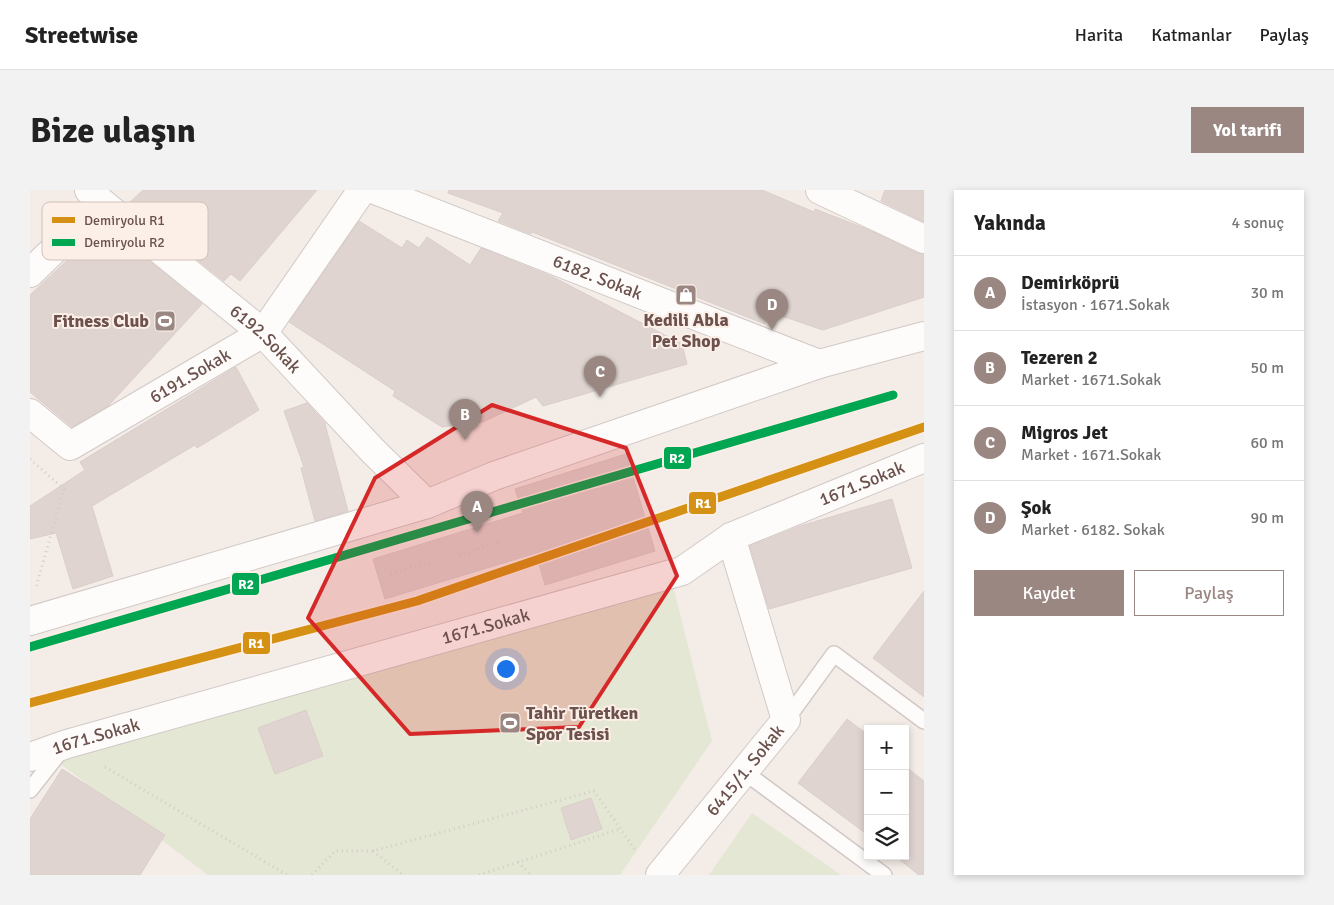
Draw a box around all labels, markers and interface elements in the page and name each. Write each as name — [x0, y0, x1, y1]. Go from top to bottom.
text: Streetwise — [25, 20, 138, 50]
text: Harita — [1075, 24, 1123, 46]
text: Katmanlar — [1151, 24, 1232, 46]
text: Paylaş — [1260, 24, 1309, 46]
button: Yol tarifi — [1191, 107, 1304, 153]
text: Bize ulaşın — [30, 109, 196, 152]
legend — [42, 202, 208, 260]
text: Yakında — [974, 210, 1046, 236]
text: Demiryolu R1 — [84, 212, 165, 229]
text: 4 sonuç — [1232, 213, 1284, 233]
text: Demiryolu R2 — [84, 234, 165, 251]
street label: 6182. Sokak — [550, 250, 645, 305]
text: Demirköprü — [1021, 271, 1119, 295]
shop icon: Kedili Abla Pet Shop — [674, 283, 698, 307]
text: A — [985, 283, 995, 303]
text: 30 m — [1250, 283, 1284, 303]
pin: D — [756, 289, 788, 330]
text: İstasyon · 1671.Sokak — [1021, 295, 1170, 315]
street label: 6192.Sokak — [225, 300, 306, 378]
sports icon: Fitness Club — [153, 309, 177, 333]
place label: Kedili Abla Pet Shop — [643, 309, 729, 352]
place label: Fitness Club — [53, 310, 149, 332]
street label: 6191.Sokak — [146, 343, 235, 408]
text: Tezeren 2 — [1021, 346, 1098, 370]
pin: C — [584, 356, 616, 397]
text: B — [985, 358, 995, 378]
text: 50 m — [1250, 358, 1284, 378]
text: Market · 1671.Sokak — [1021, 370, 1161, 390]
pin: B — [449, 399, 481, 440]
text: Migros Jet — [1021, 421, 1108, 445]
text: C — [985, 433, 995, 453]
text: 60 m — [1250, 433, 1284, 453]
text: Market · 1671.Sokak — [1021, 445, 1161, 465]
line badge: R2 — [663, 446, 692, 470]
text: R2 — [669, 450, 685, 467]
street label: 1671.Sokak — [816, 456, 908, 511]
pin: A — [461, 491, 493, 532]
line badge: R1 — [688, 491, 717, 515]
text: R1 — [695, 495, 712, 512]
text: Şok — [1021, 496, 1051, 520]
text: D — [985, 508, 995, 528]
text: 90 m — [1250, 508, 1284, 528]
text: Market · 6182. Sokak — [1021, 520, 1165, 540]
button: Kaydet — [974, 570, 1124, 616]
button: Paylaş — [1134, 570, 1284, 616]
line badge: R2 — [231, 572, 260, 596]
text: R2 — [238, 576, 254, 593]
street label: 1671.Sokak — [439, 603, 532, 649]
line badge: R1 — [242, 631, 271, 655]
text: R1 — [248, 635, 265, 652]
your location — [493, 656, 519, 682]
place label: Tahir Türetken Spor Tesisi — [526, 702, 639, 745]
sports icon: Tahir Türetken Spor Tesisi — [498, 711, 522, 735]
street label: 1671.Sokak — [49, 713, 142, 759]
street label: 6415/1. Sokak — [701, 720, 789, 820]
map controls — [864, 725, 909, 860]
button: + — [864, 725, 909, 770]
button: − — [864, 770, 909, 815]
button: layers — [864, 815, 909, 860]

